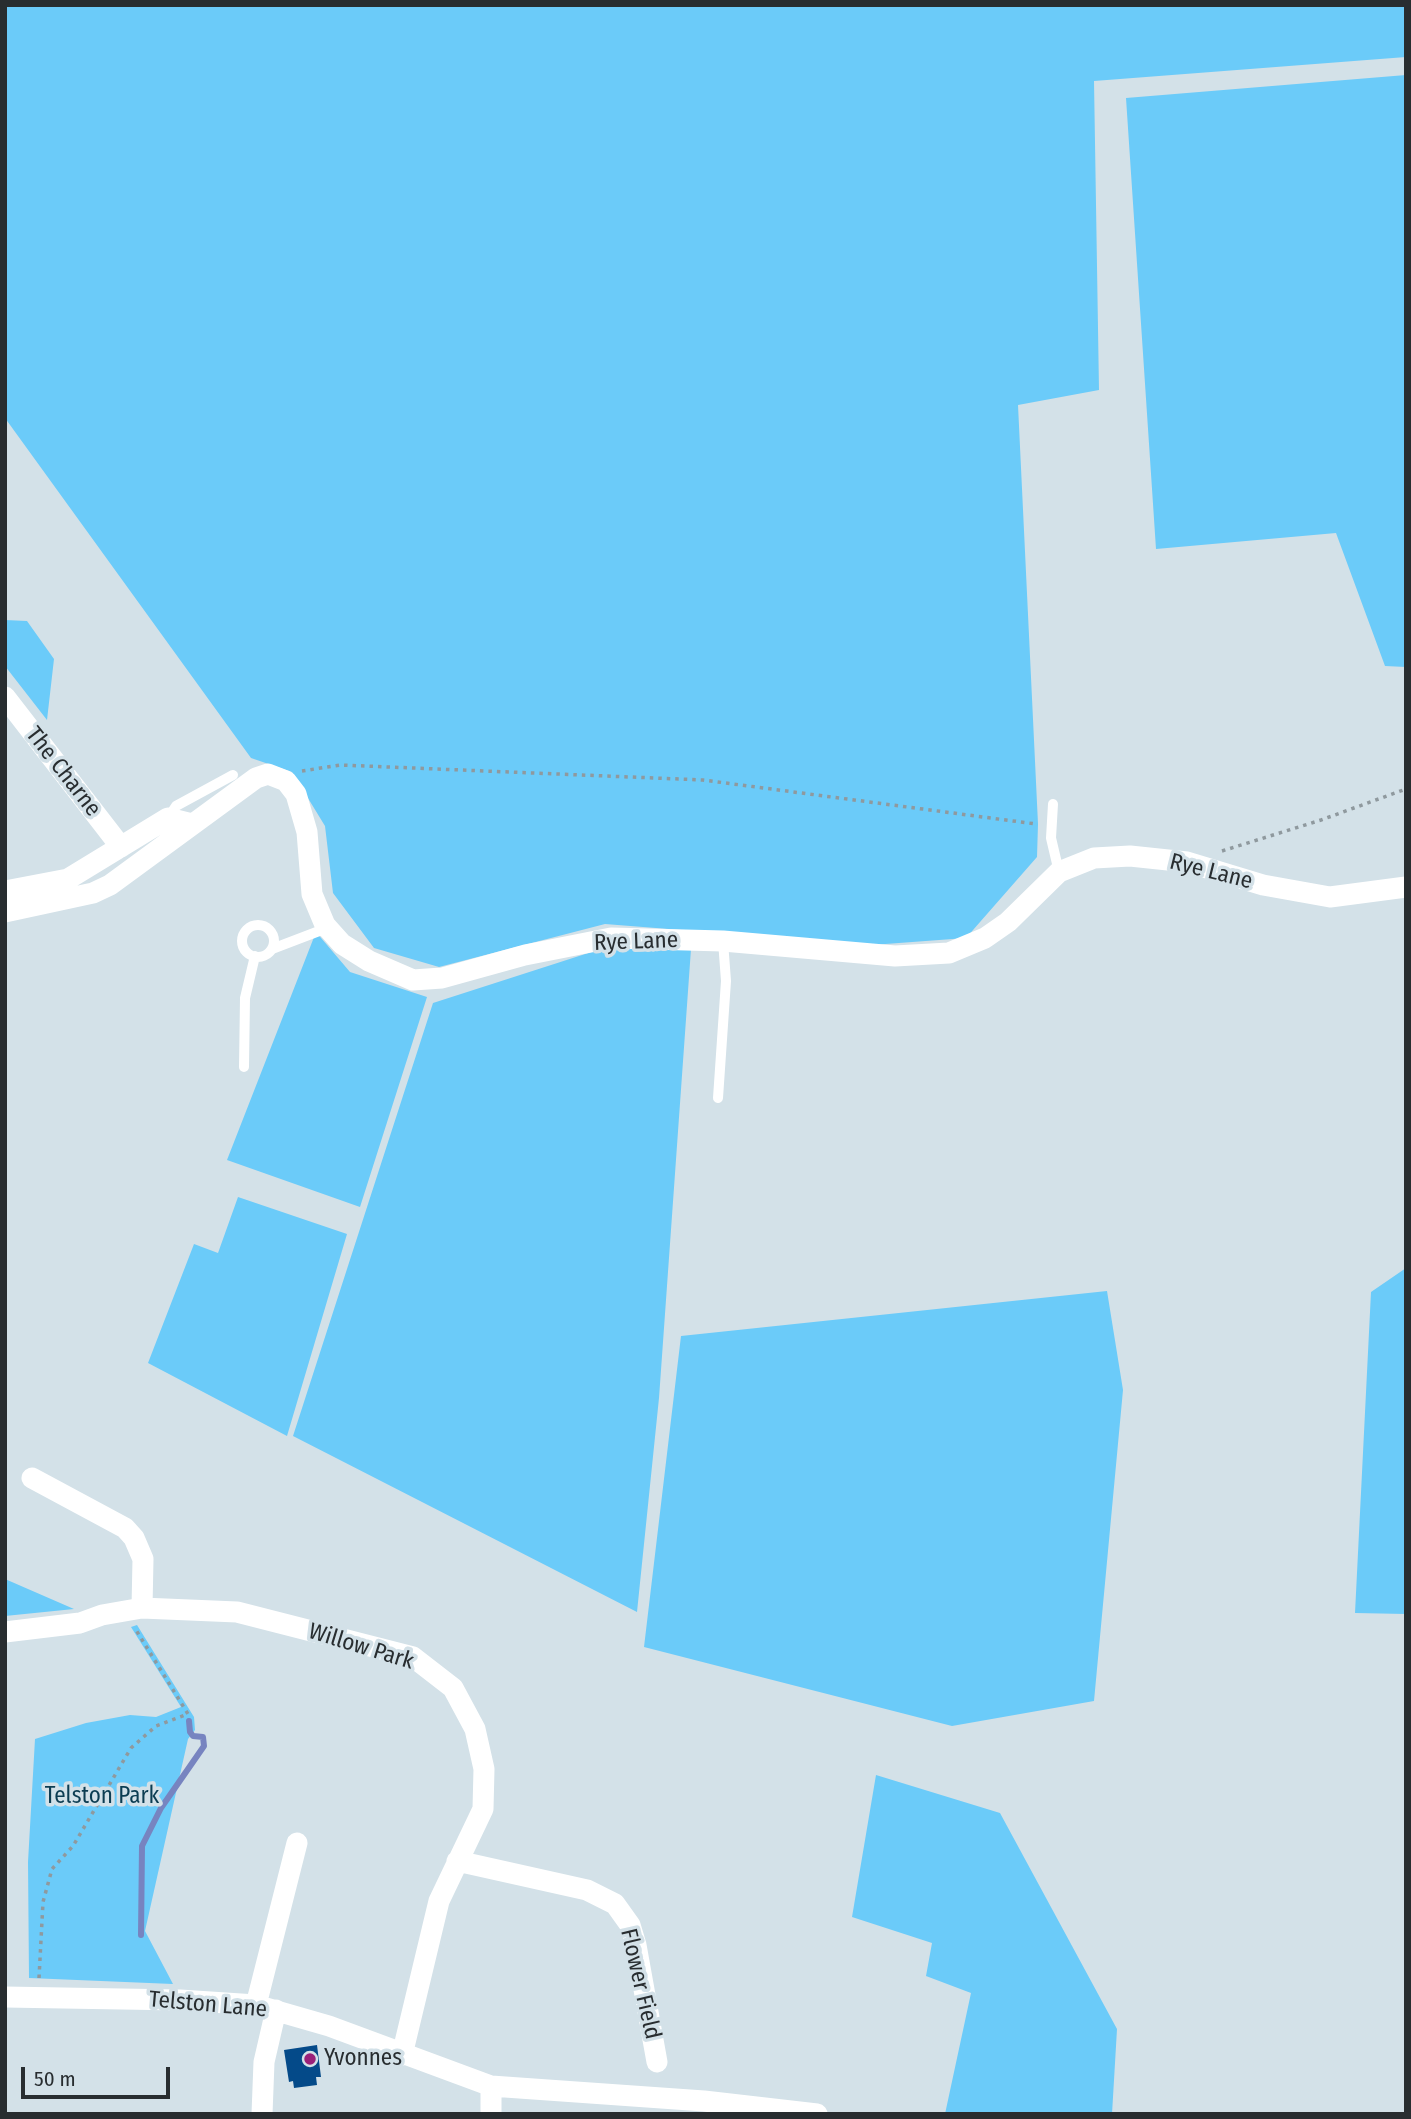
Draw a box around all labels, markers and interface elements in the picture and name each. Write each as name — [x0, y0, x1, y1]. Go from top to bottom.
street label: The Charne — [20, 722, 106, 822]
street label: Rye Lane — [1167, 848, 1255, 896]
street label: Rye Lane — [593, 927, 679, 957]
street label: Willow Park — [305, 1618, 417, 1676]
park label: Telston Park — [45, 1783, 159, 1811]
street label: Flower Field — [614, 1926, 666, 2042]
street label: Telston Lane — [148, 1986, 268, 2024]
place label: Yvonnes — [324, 2045, 402, 2073]
marker: Yvonnes — [302, 2051, 318, 2067]
scale bar — [24, 2052, 173, 2096]
text: 50 m — [34, 2066, 76, 2092]

